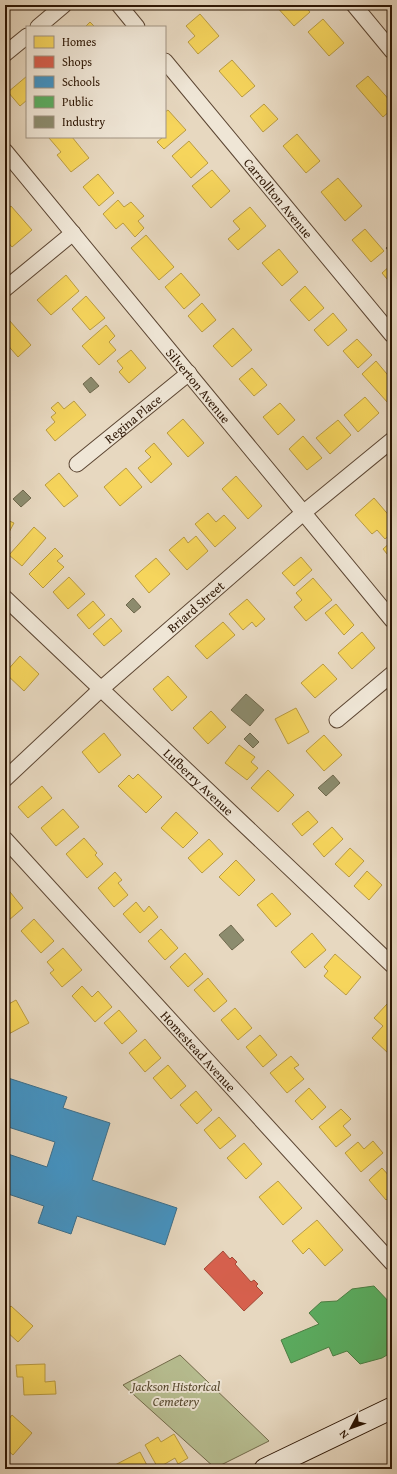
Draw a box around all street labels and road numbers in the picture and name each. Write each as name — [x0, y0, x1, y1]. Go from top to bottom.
street label: Carrollton Avenue — [240, 154, 317, 242]
street label: Silverton Avenue — [162, 344, 235, 427]
street label: Regina Place — [100, 390, 166, 448]
street label: Briard Street — [163, 576, 229, 637]
street label: Lufberry Avenue — [159, 744, 238, 820]
street label: Homestead Avenue — [156, 1006, 241, 1096]

